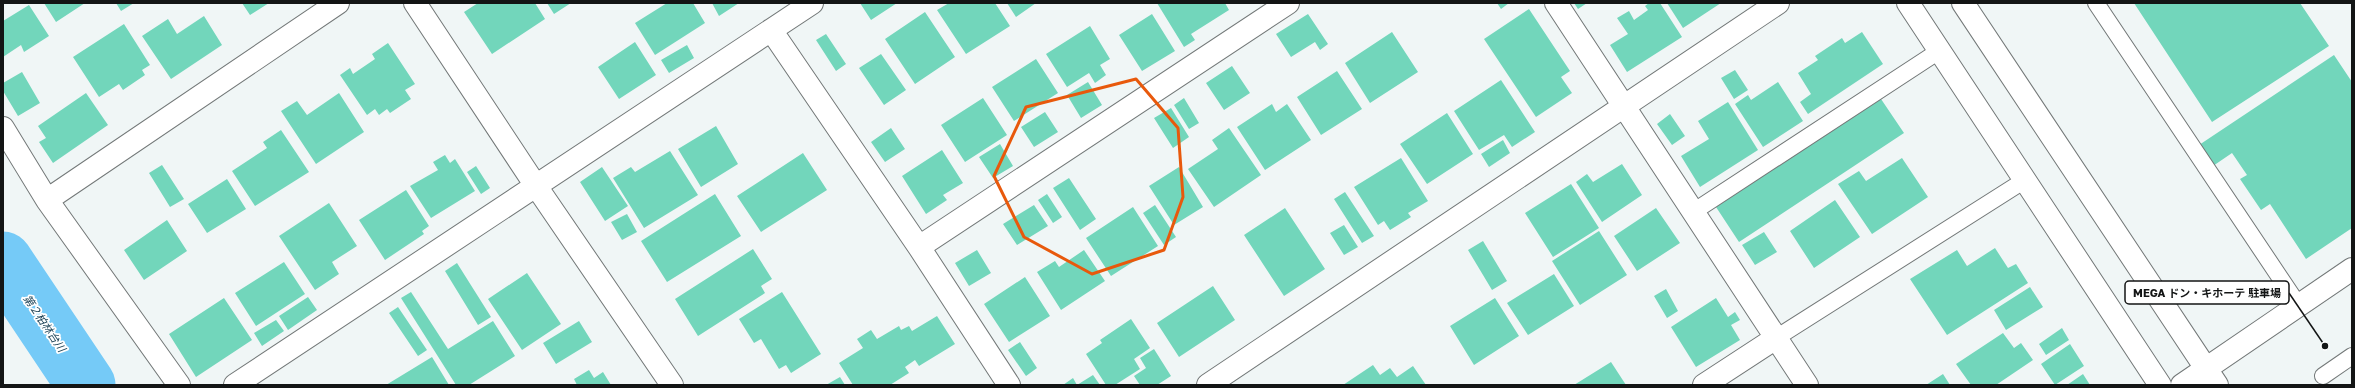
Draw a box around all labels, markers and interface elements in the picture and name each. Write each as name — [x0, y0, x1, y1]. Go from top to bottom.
callout: MEGA ドン・キホーテ 駐車場 — [2125, 281, 2289, 304]
text: MEGA ドン・キホーテ 駐車場 — [2133, 286, 2281, 299]
water label: 第２柏林台川 — [21, 292, 69, 355]

